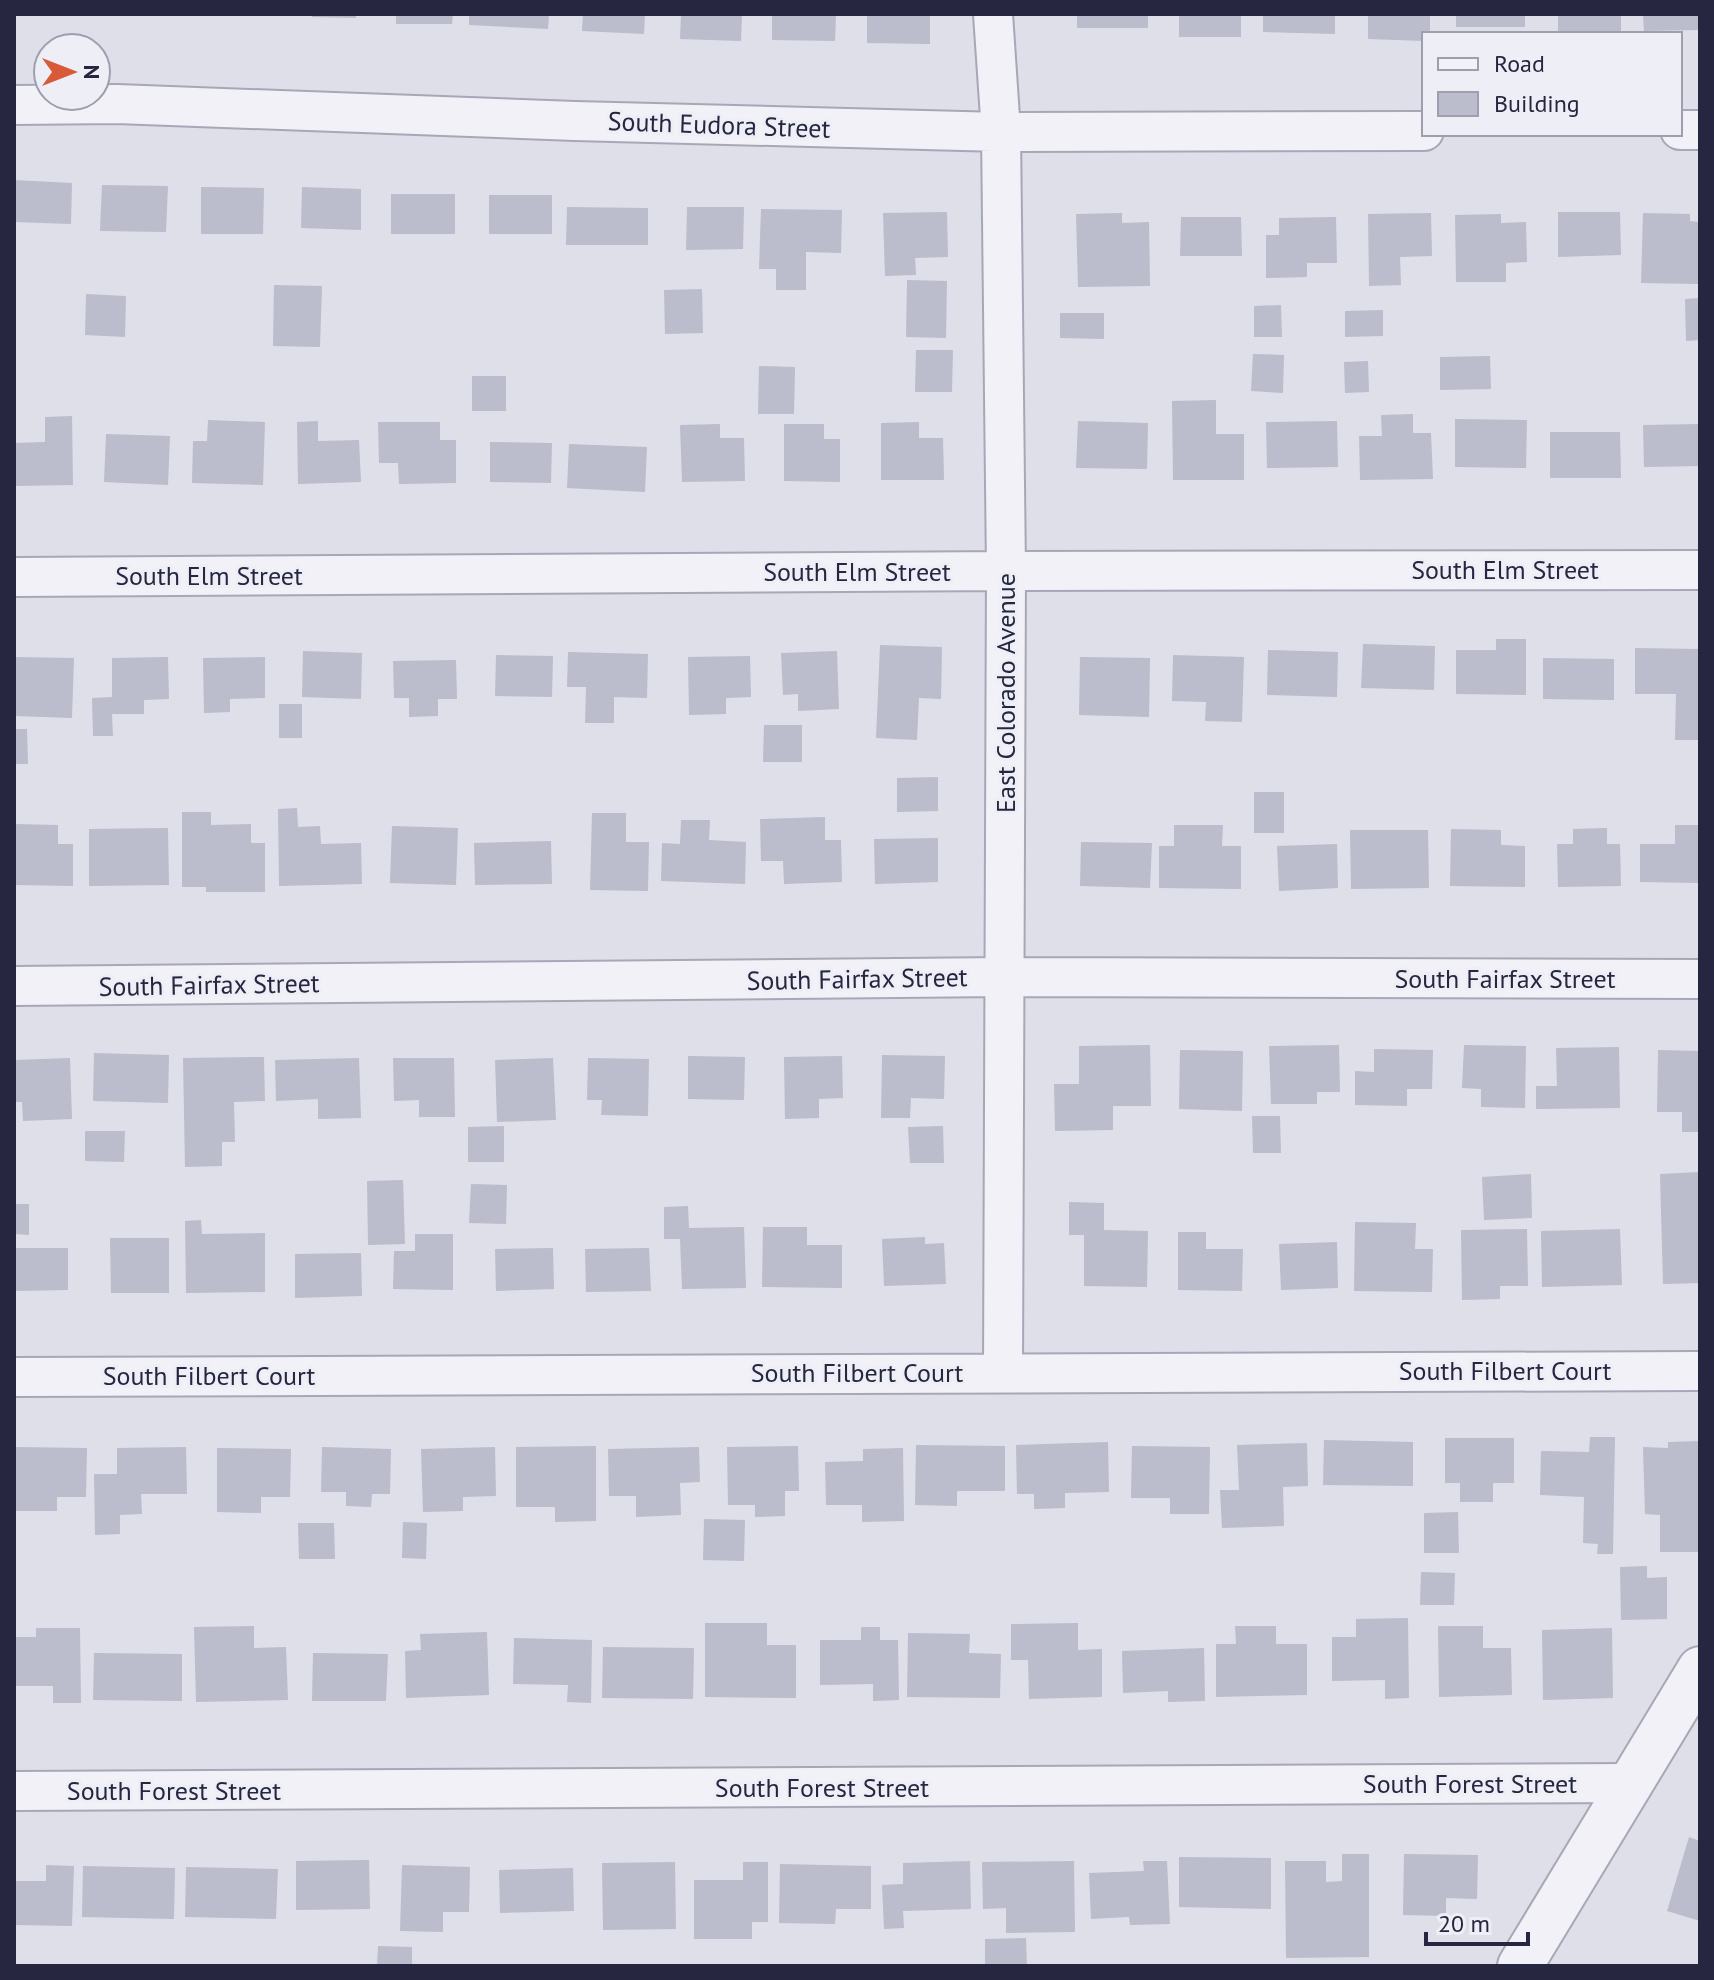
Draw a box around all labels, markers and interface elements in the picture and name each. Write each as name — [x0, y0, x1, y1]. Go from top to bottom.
north arrow — [32, 32, 112, 112]
legend — [1422, 32, 1682, 136]
text: Road — [1494, 48, 1545, 79]
text: N — [78, 65, 106, 79]
text: Building — [1494, 88, 1580, 119]
street label: South Eudora Street — [607, 104, 831, 145]
street label: South Elm Street — [1411, 553, 1599, 586]
street label: South Elm Street — [763, 555, 951, 588]
street label: South Elm Street — [115, 559, 303, 592]
street label: East Colorado Avenue — [989, 573, 1022, 813]
street label: South Fairfax Street — [746, 960, 968, 997]
street label: South Fairfax Street — [1394, 962, 1616, 995]
street label: South Fairfax Street — [98, 966, 320, 1003]
street label: South Filbert Court — [1399, 1354, 1612, 1387]
street label: South Filbert Court — [751, 1356, 964, 1389]
street label: South Filbert Court — [103, 1359, 316, 1392]
street label: South Forest Street — [1363, 1767, 1577, 1800]
street label: South Forest Street — [715, 1771, 929, 1804]
street label: South Forest Street — [67, 1774, 281, 1807]
scale bar — [1426, 1896, 1528, 1946]
text: 20 m — [1438, 1908, 1490, 1939]

